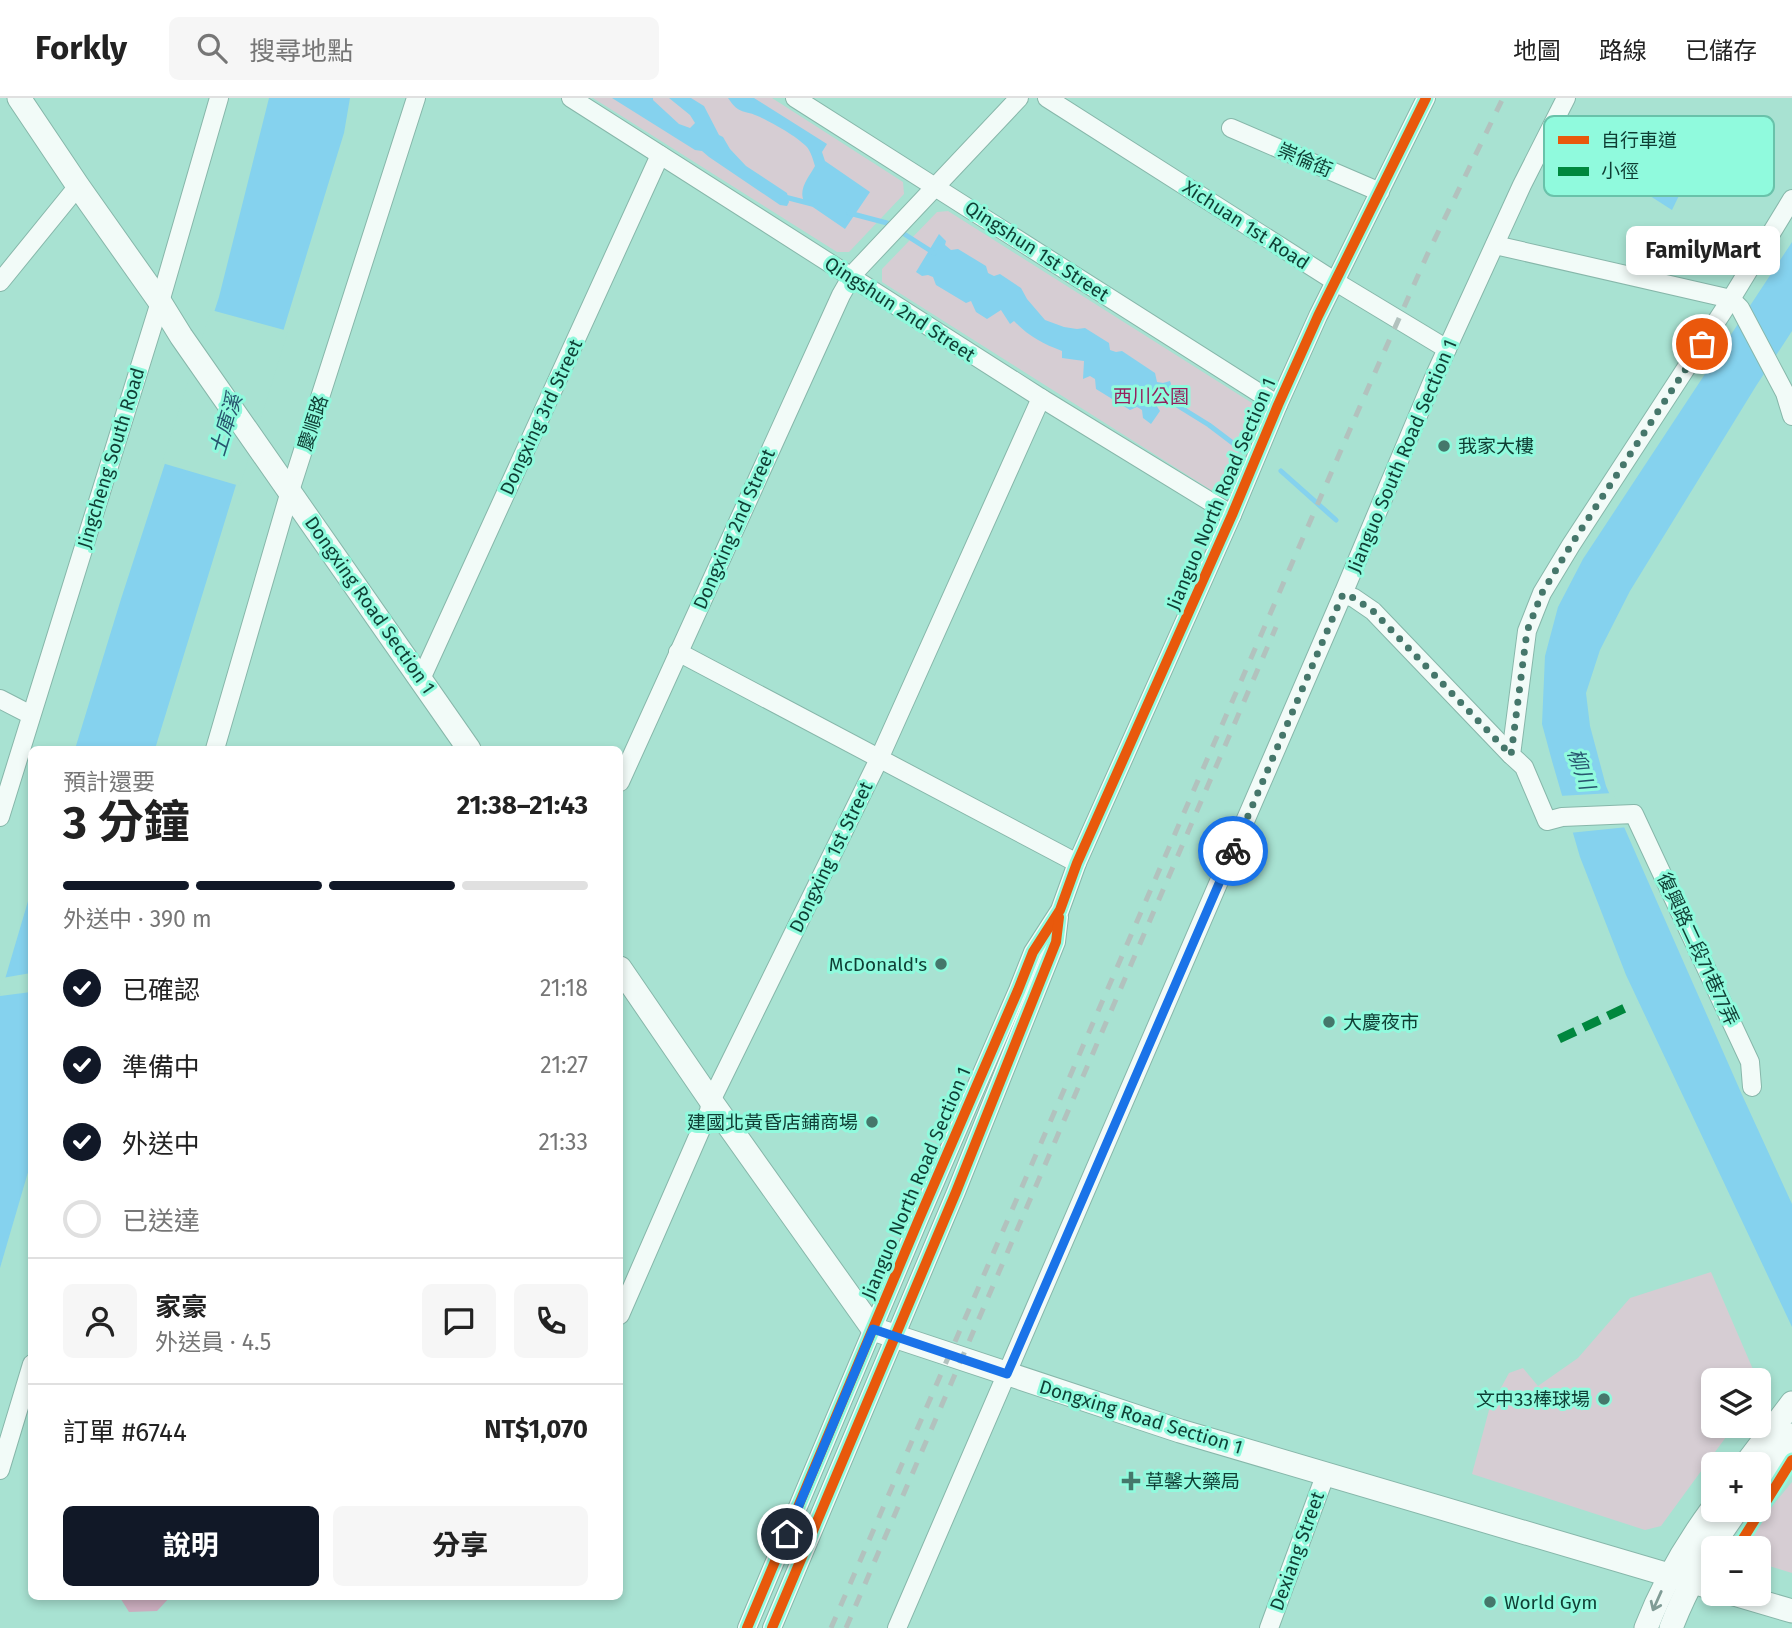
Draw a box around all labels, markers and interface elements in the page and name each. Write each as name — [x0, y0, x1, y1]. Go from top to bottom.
search box — [169, 17, 659, 80]
text: Forkly — [35, 28, 127, 68]
icon: search — [193, 29, 231, 67]
text: 搜尋地點 — [249, 36, 353, 67]
text: 地圖 — [1513, 37, 1561, 65]
text: 路線 — [1599, 37, 1647, 65]
text: 已儲存 — [1685, 37, 1757, 65]
legend — [1544, 116, 1774, 196]
text: 自行車道 — [1601, 129, 1677, 152]
street label: 崇倫街 — [1274, 138, 1336, 182]
text: 小徑 — [1601, 160, 1639, 183]
street label: Xichuan 1st Road — [1178, 176, 1314, 274]
street label: Qingshun 1st Street — [961, 196, 1113, 306]
callout: FamilyMart — [1625, 225, 1779, 274]
text: FamilyMart — [1645, 236, 1761, 264]
street label: Qingshun 2nd Street — [820, 252, 980, 366]
pin — [1672, 314, 1732, 374]
icon: bag — [1683, 325, 1721, 363]
street label: Dongxing 3rd Street — [495, 335, 587, 499]
street label: Jianguo South Road Section 1 — [1342, 336, 1462, 576]
street label: Jingcheng South Road — [73, 365, 149, 551]
street label: Jianguo North Road Section 1 — [1162, 374, 1280, 614]
park label: 西川公園 — [1113, 385, 1189, 408]
water label: 土庫溪 — [204, 388, 249, 459]
street label: 慶順路 — [293, 392, 333, 454]
place label: 我家大樓 — [1458, 435, 1534, 458]
marker: 我家大樓 — [1436, 438, 1452, 454]
street label: Dongxing 2nd Street — [688, 445, 780, 613]
street label: Dongxing Road Section 1 — [300, 512, 440, 698]
water label: 柳川 — [1562, 745, 1601, 795]
text: 預計還要 — [63, 768, 155, 796]
street label: Dongxing 1st Street — [784, 777, 878, 936]
text: 21:38–21:43 — [457, 790, 588, 821]
text: 3 分鐘 — [63, 795, 190, 850]
courier — [1198, 816, 1268, 886]
icon: bike — [1214, 832, 1252, 870]
street label: 復興路二段71巷77弄 — [1652, 869, 1744, 1029]
text: 外送中 · 390 m — [63, 905, 212, 933]
place label: McDonald's — [829, 953, 927, 976]
marker: McDonald's — [933, 956, 949, 972]
icon: check — [63, 969, 101, 1007]
text: 21:18 — [540, 974, 588, 1002]
text: 已確認 — [122, 975, 200, 1006]
place label: 大慶夜市 — [1343, 1011, 1419, 1034]
marker: 大慶夜市 — [1321, 1014, 1337, 1030]
icon: check — [63, 1046, 101, 1084]
text: 21:27 — [540, 1051, 588, 1079]
text: 準備中 — [122, 1052, 200, 1083]
street label: Jianguo North Road Section 1 — [857, 1063, 975, 1303]
place label: 建國北黃昏店鋪商場 — [687, 1111, 858, 1134]
marker: 建國北黃昏店鋪商場 — [864, 1114, 880, 1130]
icon: check — [63, 1123, 101, 1161]
text: 21:33 — [539, 1128, 588, 1156]
text: 外送中 — [122, 1129, 200, 1160]
text: 已送達 — [122, 1206, 200, 1237]
button: person — [63, 1284, 137, 1358]
button: chat — [422, 1284, 496, 1358]
button: phone — [514, 1284, 588, 1358]
text: 家豪 — [155, 1292, 207, 1323]
text: 外送員 · 4.5 — [155, 1328, 271, 1356]
map controls — [1701, 1368, 1771, 1606]
button: layers — [1701, 1368, 1771, 1438]
street label: Dongxing Road Section 1 — [1037, 1375, 1245, 1459]
place label: 文中33棒球場 — [1476, 1388, 1590, 1411]
marker: 文中33棒球場 — [1596, 1391, 1612, 1407]
text: NT$1,070 — [484, 1414, 588, 1445]
text: 訂單 #6744 — [63, 1417, 187, 1448]
button: + — [1701, 1452, 1771, 1522]
place label: 草馨大藥局 — [1145, 1470, 1240, 1493]
marker: 草馨大藥局 — [1123, 1473, 1139, 1489]
street label: Dexiang Street — [1265, 1488, 1329, 1614]
pin — [757, 1504, 817, 1564]
button: 說明 — [63, 1506, 319, 1586]
button: 分享 — [333, 1506, 588, 1586]
icon: home — [768, 1515, 806, 1553]
button: − — [1701, 1536, 1771, 1606]
one-way arrow — [1650, 1590, 1663, 1611]
place label: World Gym — [1504, 1591, 1597, 1614]
marker: World Gym — [1482, 1594, 1498, 1610]

